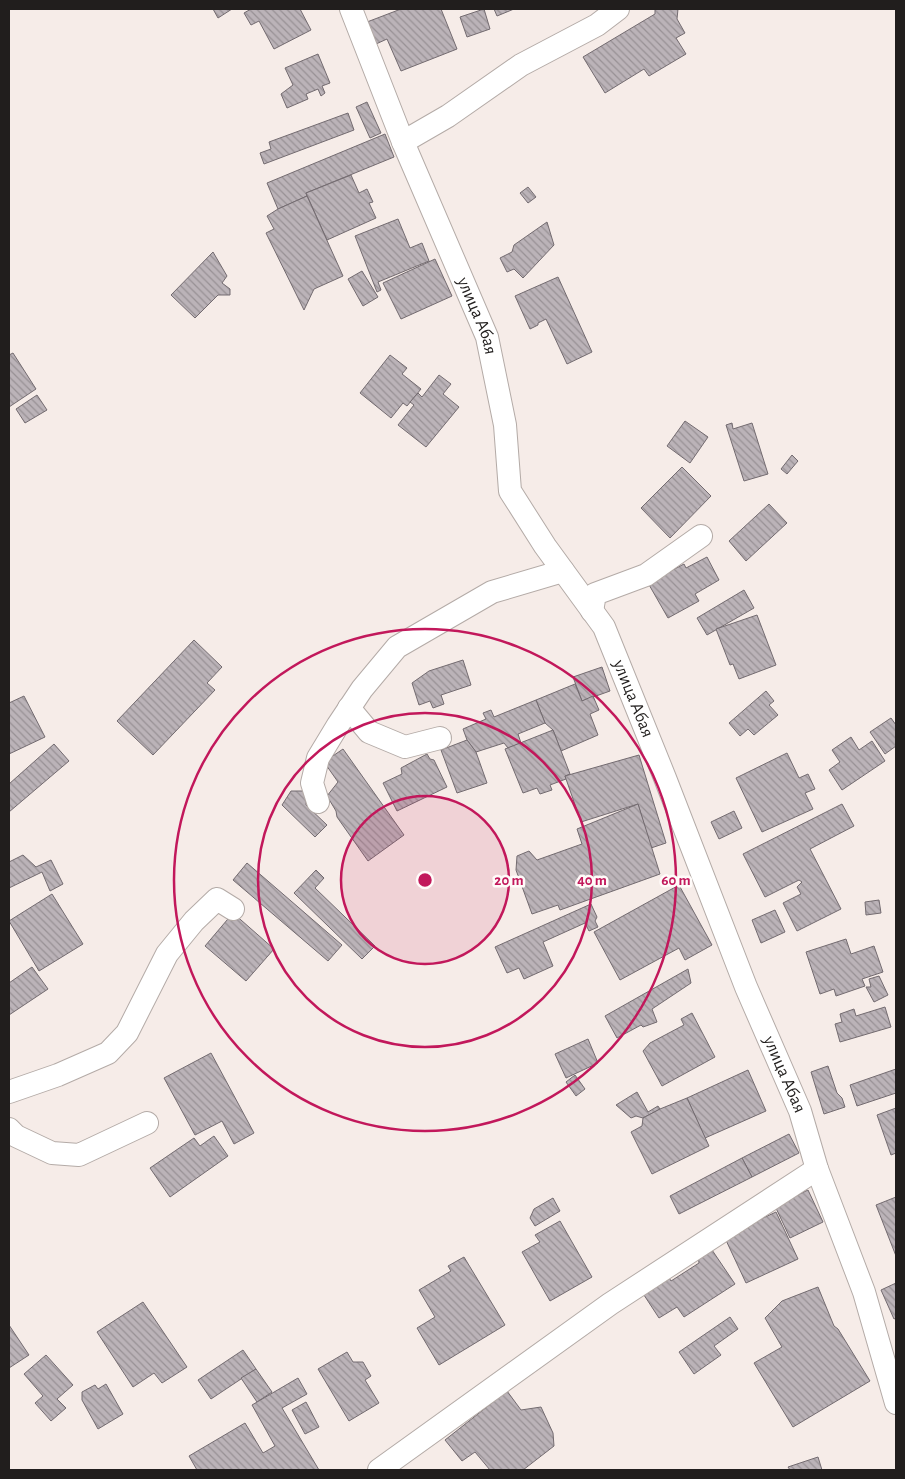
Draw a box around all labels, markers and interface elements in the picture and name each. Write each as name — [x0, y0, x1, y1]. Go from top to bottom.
street label: улица Абая — [453, 274, 499, 356]
street label: улица Абая — [609, 657, 657, 740]
centre of rings — [416, 871, 434, 889]
text: 20 m — [494, 873, 524, 888]
text: 40 m — [577, 873, 607, 888]
text: 60 m — [661, 873, 691, 888]
street label: улица Абая — [759, 1033, 809, 1116]

